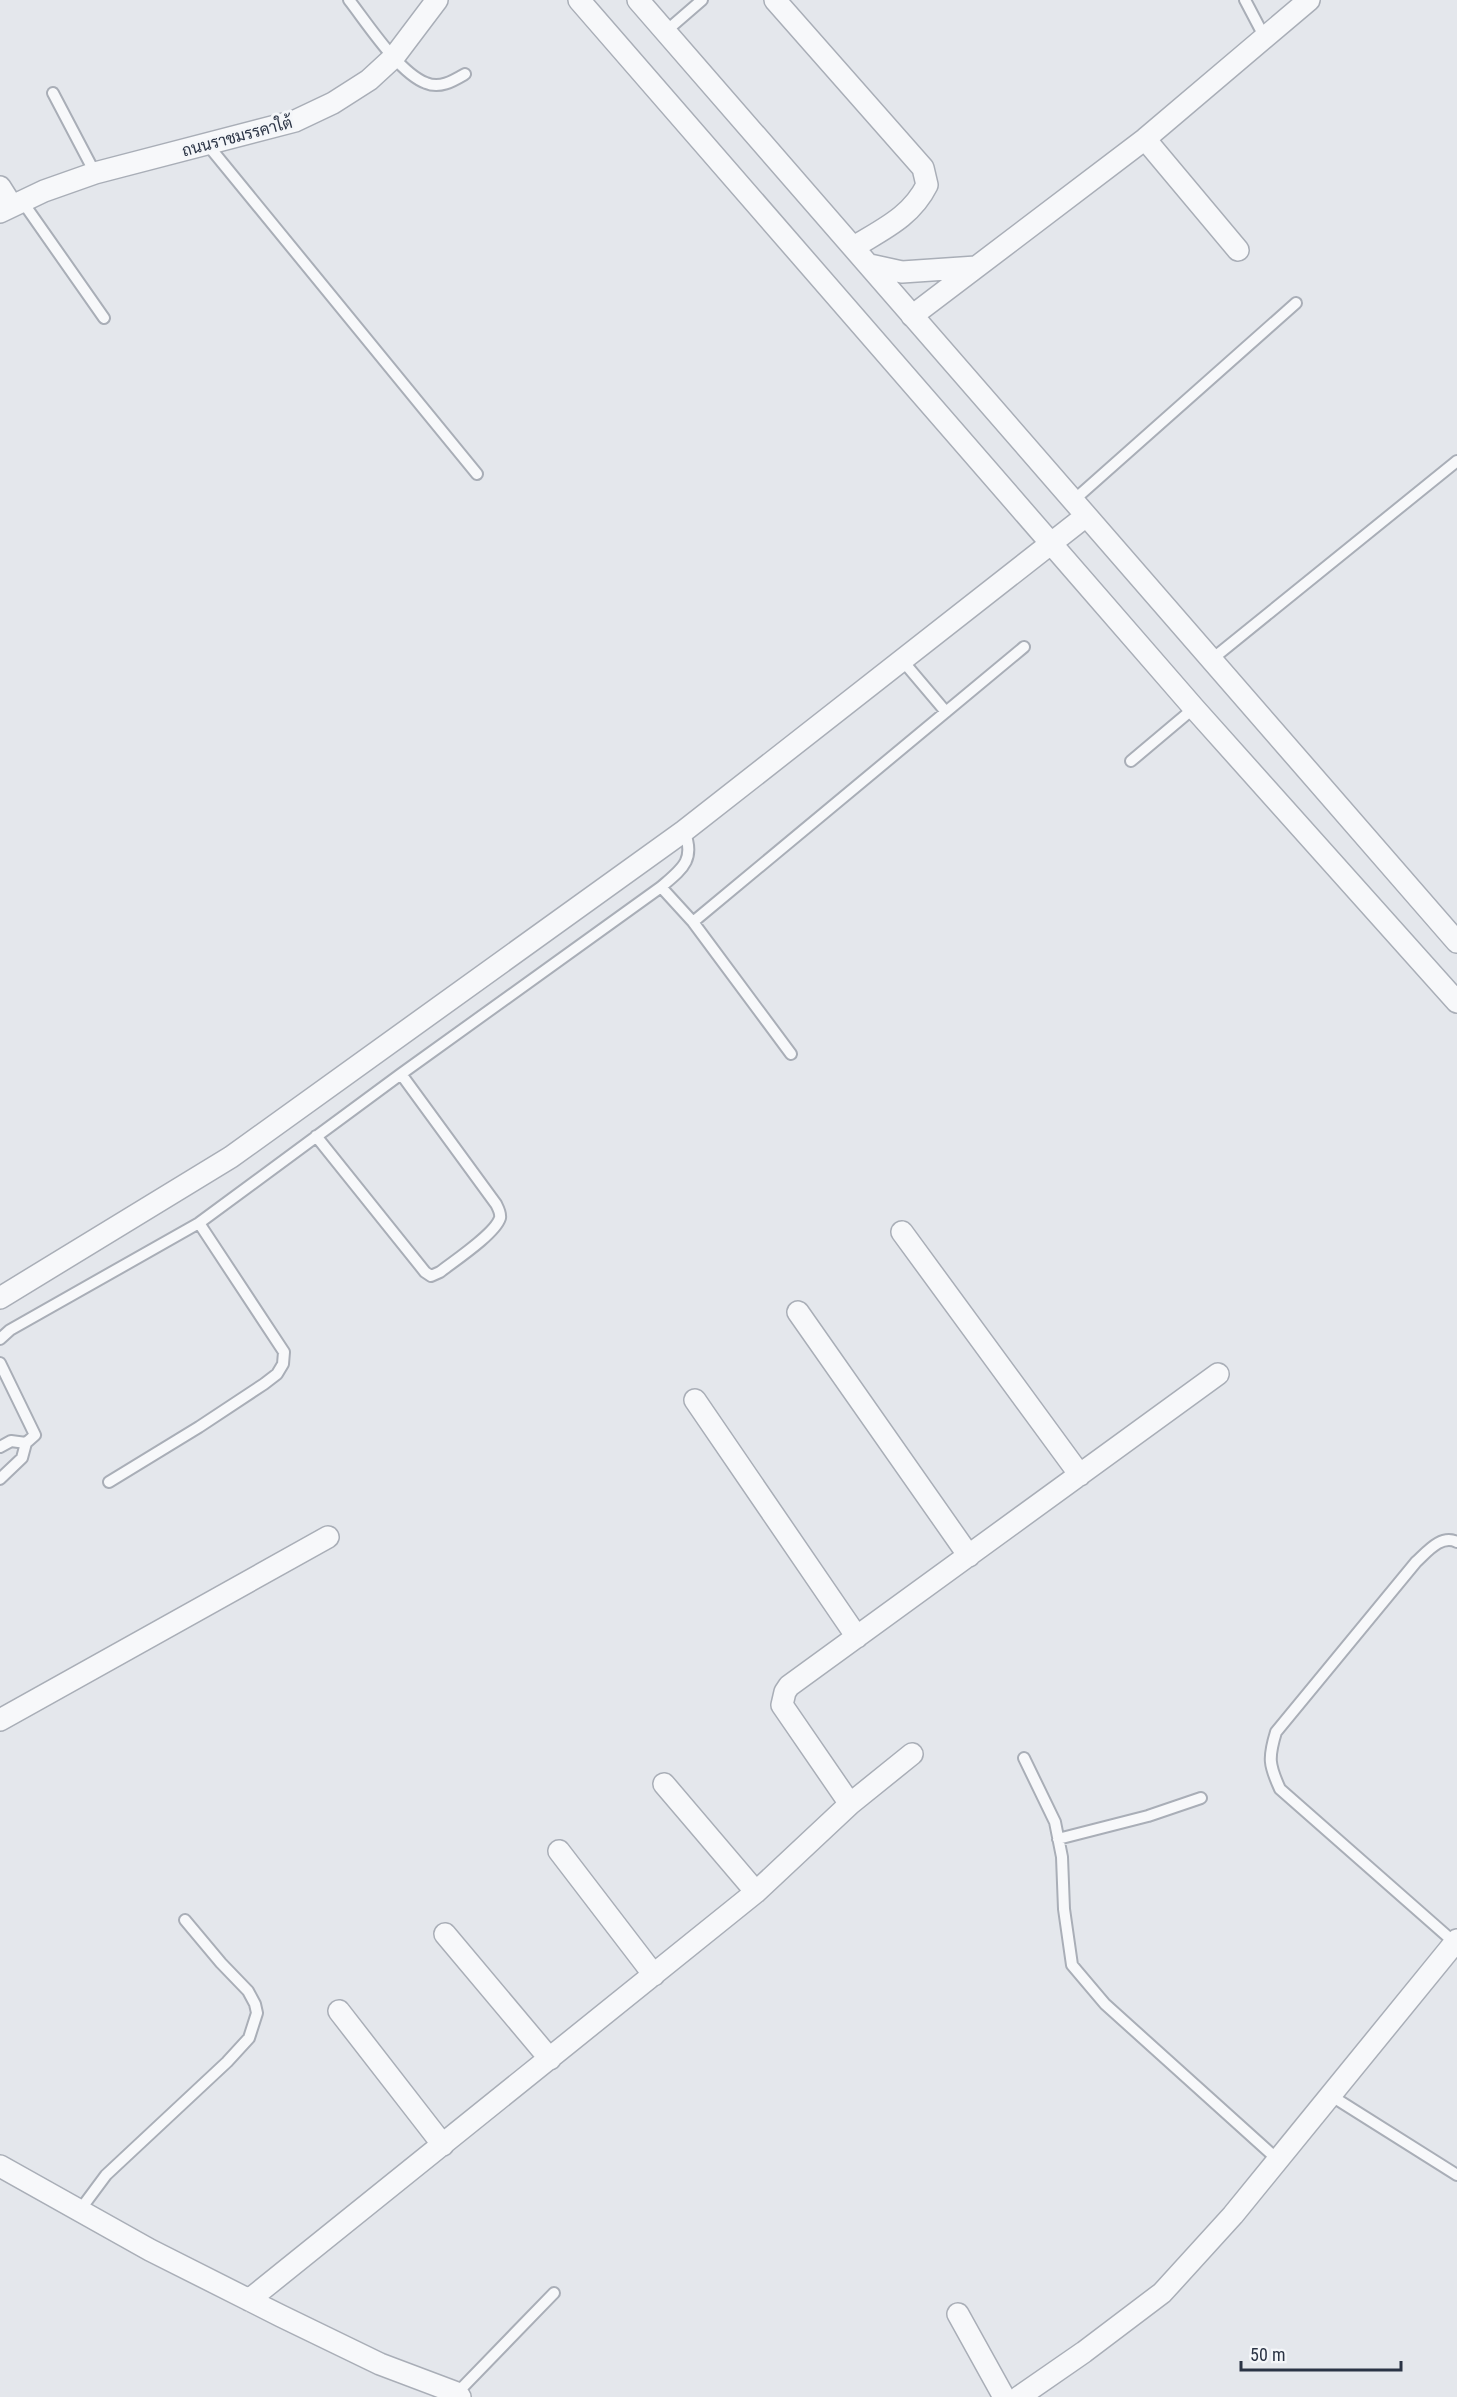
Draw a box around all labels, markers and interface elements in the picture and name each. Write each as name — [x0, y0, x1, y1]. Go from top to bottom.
street label: ถนนราชมรรคาใต้ — [179, 110, 295, 160]
scale bar — [1241, 2334, 1402, 2372]
text: 50 m — [1250, 2344, 1285, 2365]

